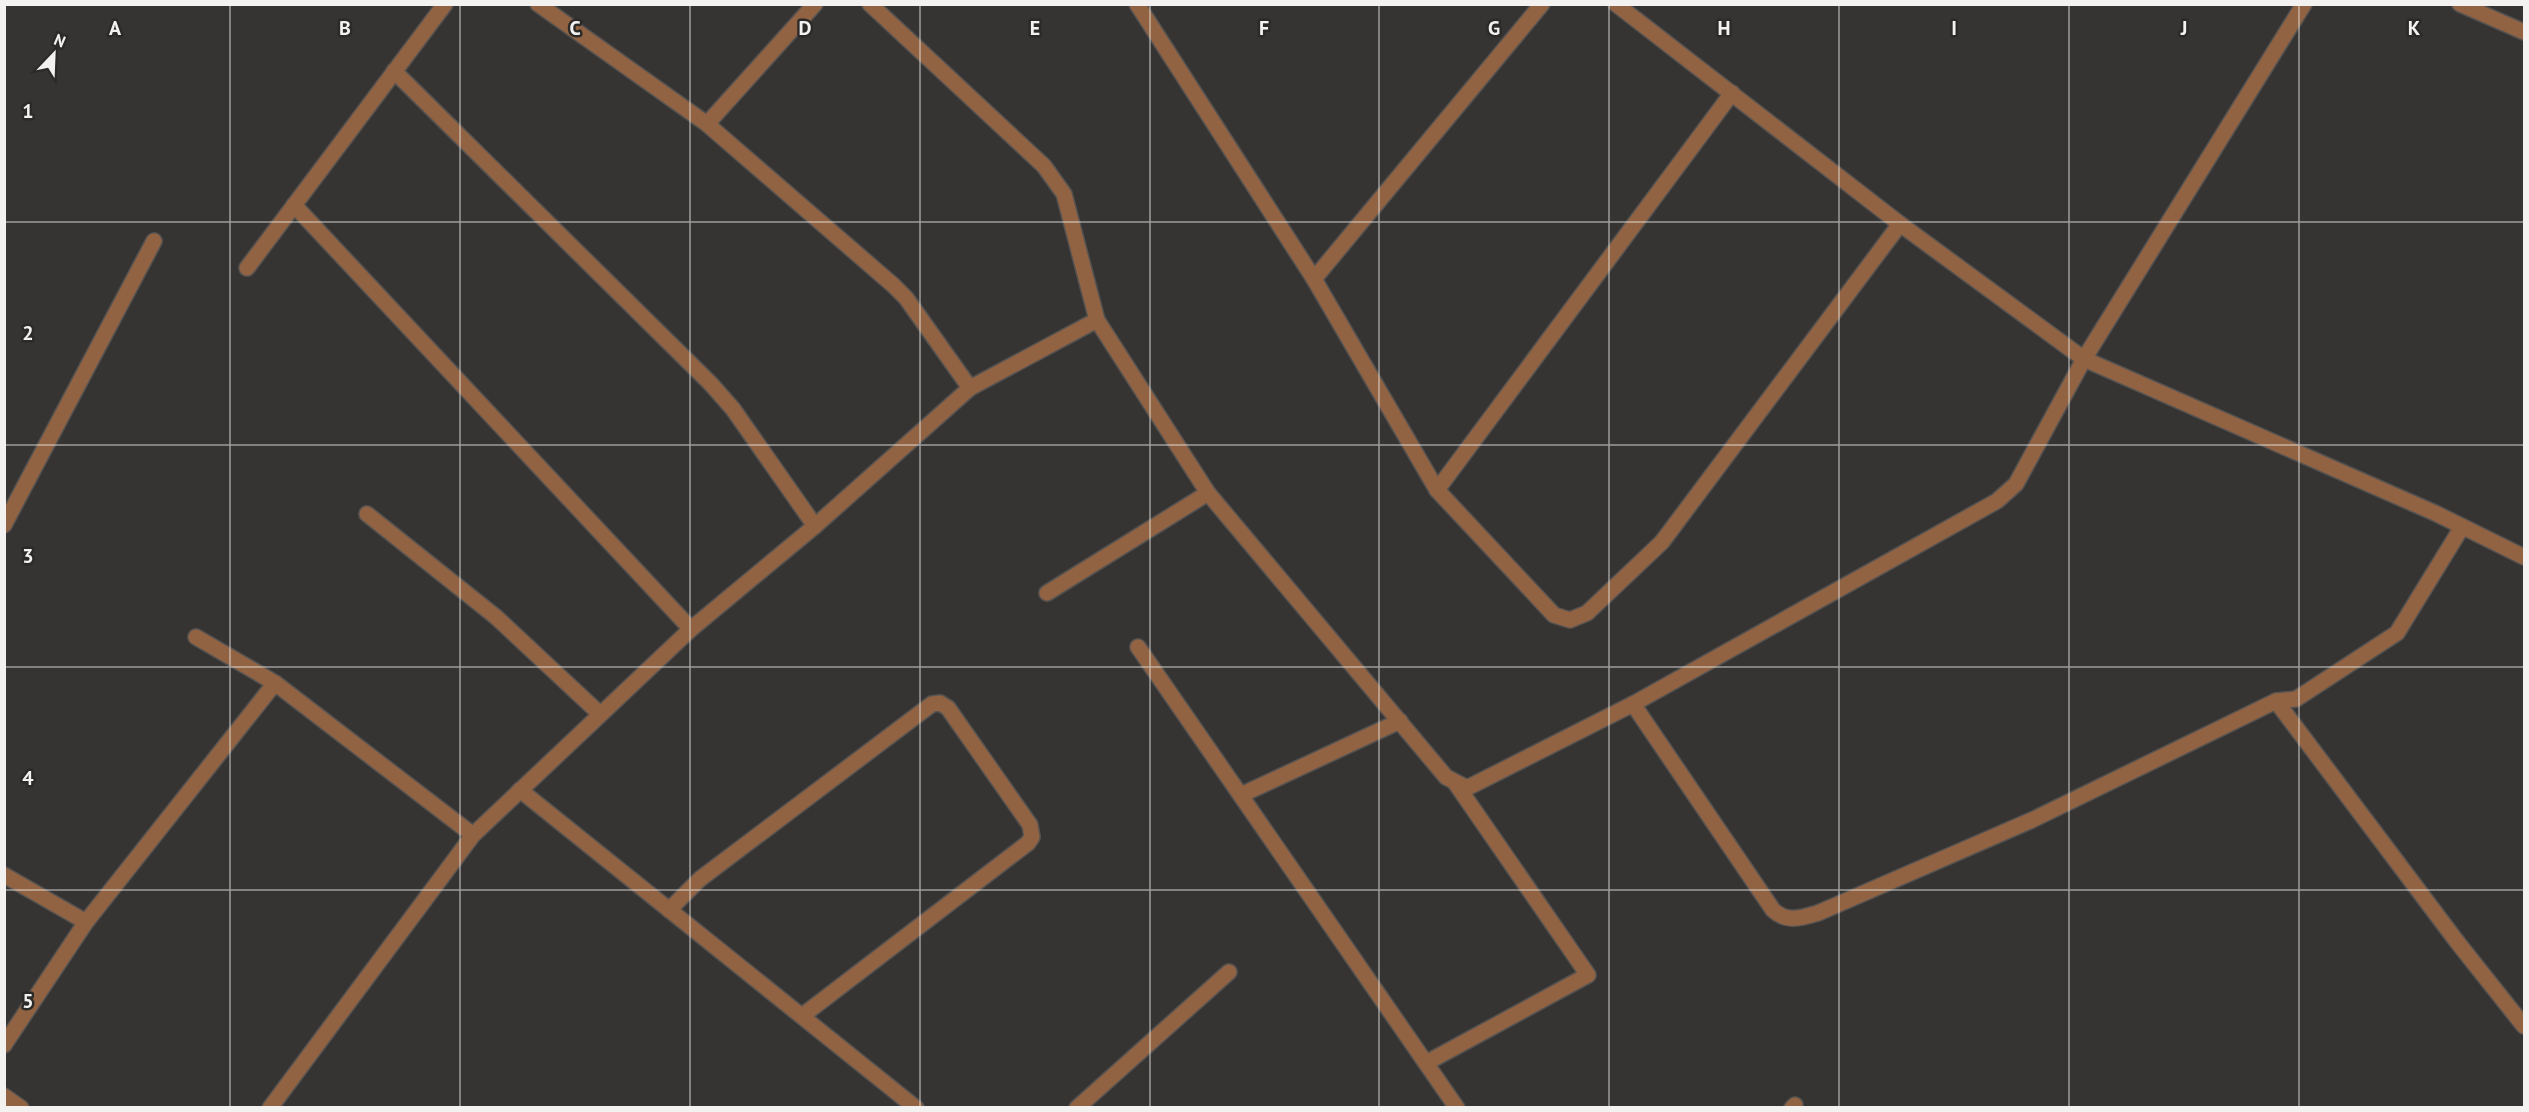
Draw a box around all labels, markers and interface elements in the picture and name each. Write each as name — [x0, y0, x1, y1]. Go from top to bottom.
text: A — [109, 15, 122, 41]
text: B — [339, 15, 351, 41]
text: C — [569, 15, 581, 41]
text: D — [799, 15, 812, 41]
text: E — [1030, 15, 1040, 41]
text: F — [1259, 15, 1269, 41]
text: G — [1488, 15, 1500, 41]
text: H — [1717, 15, 1731, 41]
text: I — [1951, 15, 1957, 41]
text: J — [2180, 15, 2187, 41]
text: K — [2408, 15, 2421, 41]
north arrow — [24, 24, 84, 84]
text: N — [51, 29, 69, 51]
text: 1 — [22, 98, 34, 124]
text: 2 — [22, 320, 34, 346]
text: 3 — [22, 543, 34, 569]
text: 4 — [22, 765, 34, 791]
text: 5 — [22, 988, 34, 1014]

